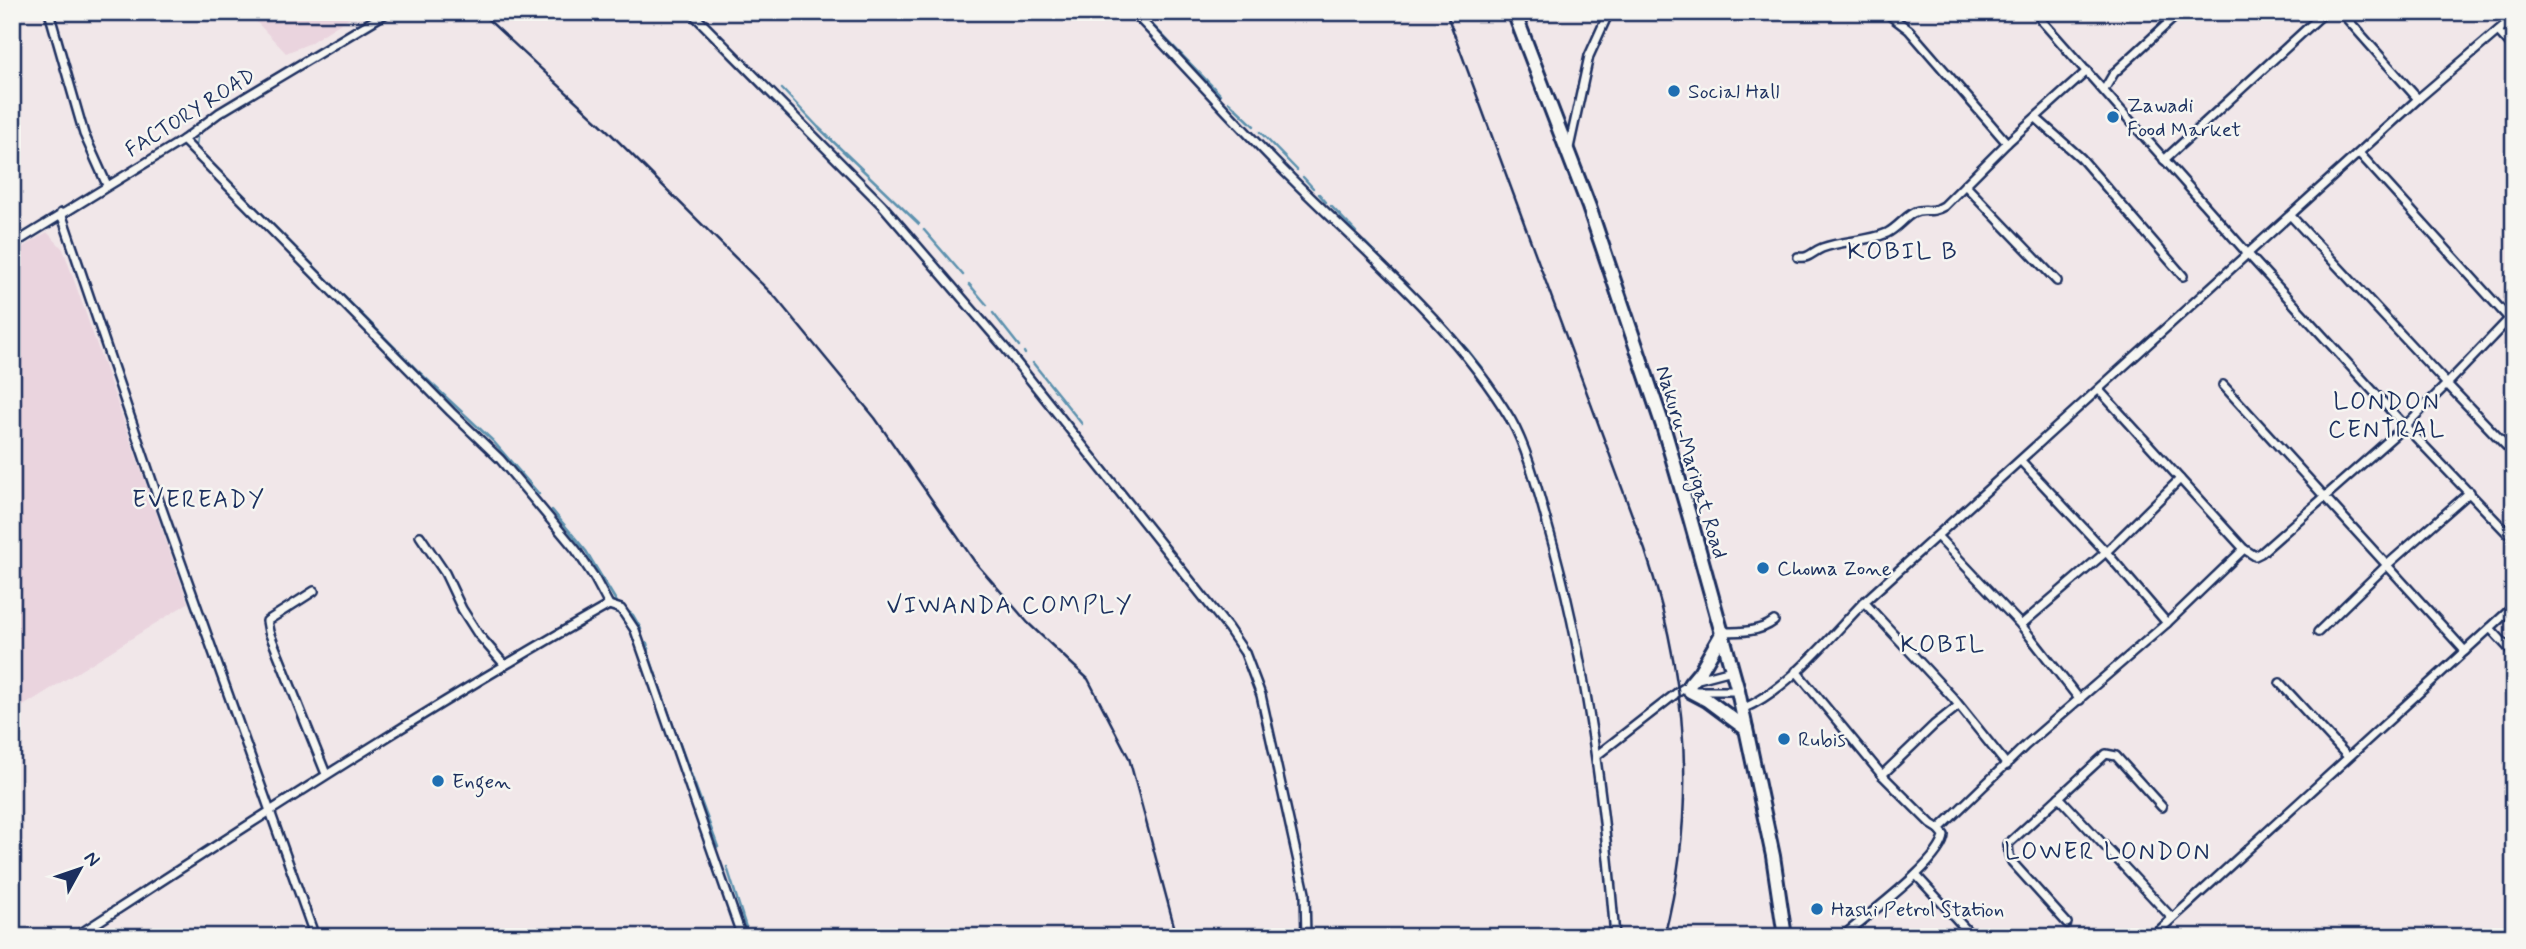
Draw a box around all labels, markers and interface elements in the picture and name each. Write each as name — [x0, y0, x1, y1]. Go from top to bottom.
street label: FACTORY ROAD — [120, 62, 261, 164]
place label: Social Hall — [1688, 78, 1779, 106]
marker: Social Hall — [1666, 83, 1682, 99]
place label: Zawadi Food Market — [2127, 92, 2241, 144]
marker: Zawadi Food Market — [2105, 109, 2121, 125]
district label: KOBIL B — [1847, 237, 1959, 268]
street label: Nakuru-Marigat Road — [1647, 362, 1734, 562]
district label: LONDON CENTRAL — [2328, 387, 2446, 446]
district label: EVEREADY — [132, 485, 266, 516]
place label: Choma Zone — [1777, 555, 1892, 583]
marker: Choma Zone — [1755, 560, 1771, 576]
district label: VIWANDA COMPLY — [887, 591, 1133, 622]
district label: KOBIL — [1900, 630, 1986, 661]
place label: Rubis — [1798, 726, 1846, 754]
marker: Rubis — [1776, 731, 1792, 747]
place label: Engen — [452, 768, 511, 798]
marker: Engen — [430, 773, 446, 789]
north arrow — [46, 834, 116, 904]
district label: LOWER LONDON — [2004, 837, 2212, 868]
text: N — [78, 846, 106, 872]
place label: Hashi Petrol Station — [1831, 896, 2004, 924]
marker: Hashi Petrol Station — [1809, 901, 1825, 917]

